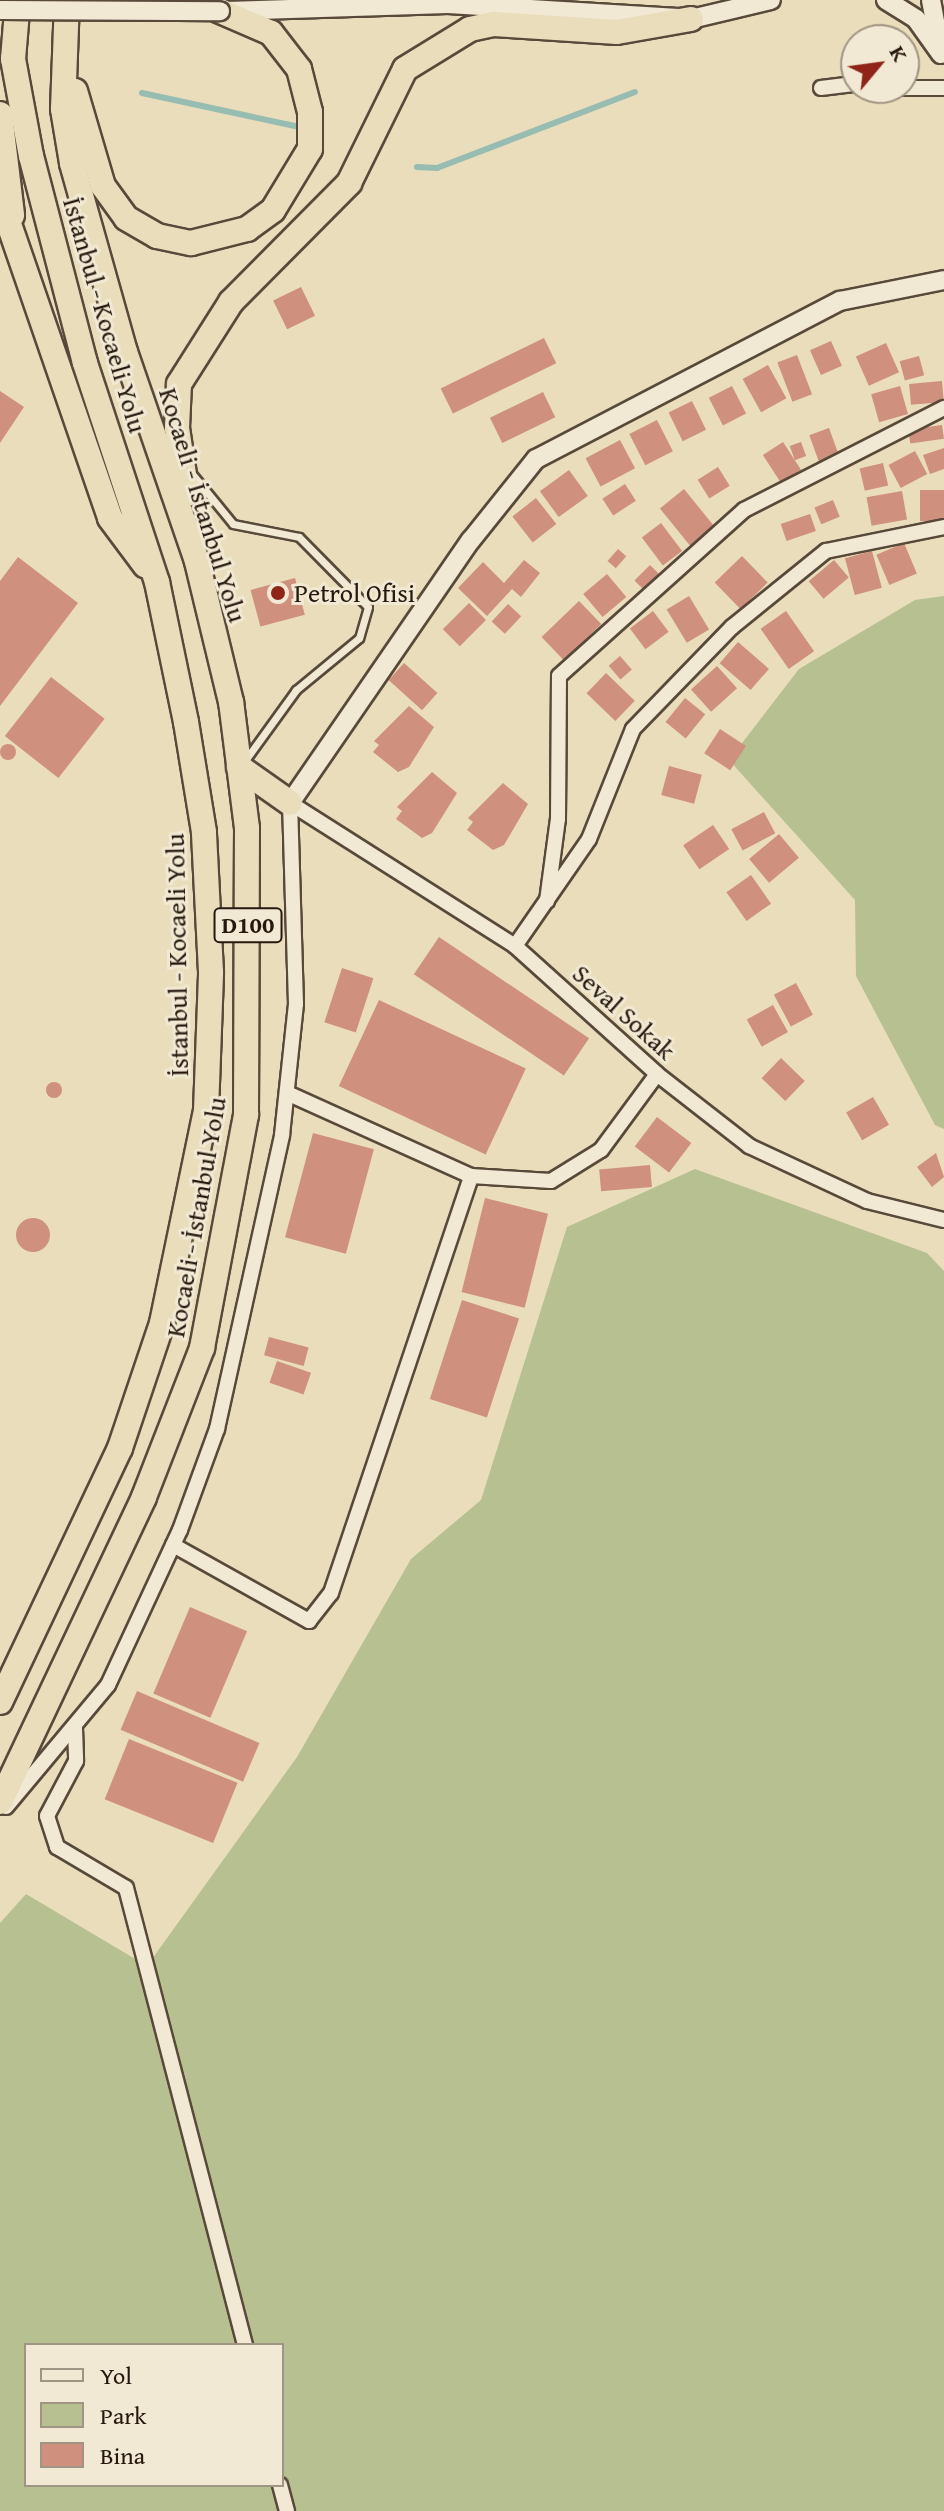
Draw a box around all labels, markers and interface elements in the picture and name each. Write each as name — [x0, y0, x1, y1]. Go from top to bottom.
north arrow — [840, 24, 920, 104]
text: K — [882, 39, 917, 67]
street label: İstanbul - Kocaeli Yolu — [56, 194, 154, 436]
street label: Kocaeli - İstanbul Yolu — [153, 384, 253, 626]
place label: Petrol Ofisi — [294, 577, 415, 609]
marker: Petrol Ofisi — [269, 584, 287, 602]
street label: İstanbul - Kocaeli Yolu — [159, 833, 195, 1077]
road number: D100 — [212, 905, 284, 945]
street label: Seval Sokak — [566, 958, 682, 1066]
street label: Kocaeli - İstanbul Yolu — [160, 1094, 232, 1340]
legend — [24, 2343, 284, 2487]
text: Yol — [100, 2358, 132, 2393]
text: Park — [100, 2398, 146, 2433]
text: Bina — [100, 2438, 145, 2473]

